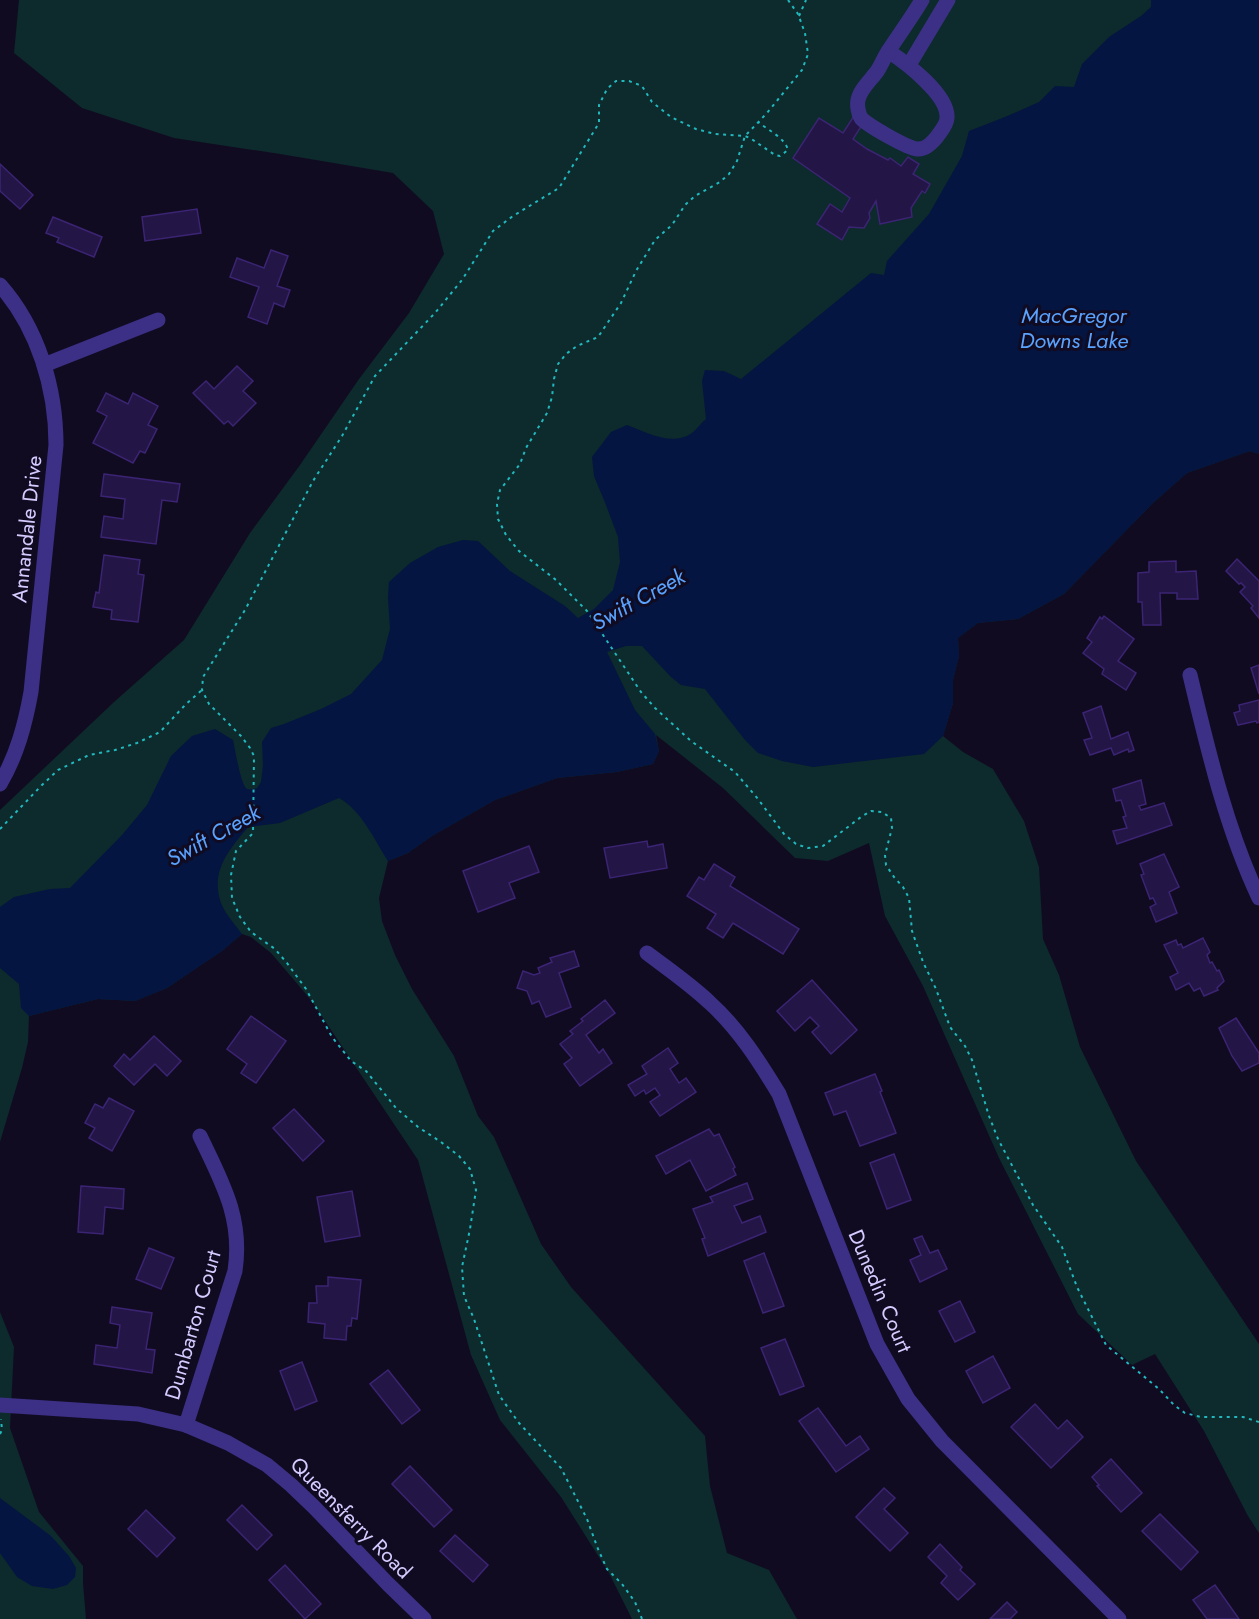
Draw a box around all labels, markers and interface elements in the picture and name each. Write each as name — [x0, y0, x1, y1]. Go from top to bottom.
water label: MacGregor Downs Lake — [1020, 299, 1128, 356]
street label: Annandale Drive — [4, 454, 50, 604]
water label: Swift Creek — [585, 559, 692, 638]
water label: Swift Creek — [160, 795, 267, 874]
street label: Dunedin Court — [841, 1225, 919, 1357]
street label: Dumbarton Court — [157, 1247, 229, 1403]
street label: Queensferry Road — [283, 1450, 419, 1586]

